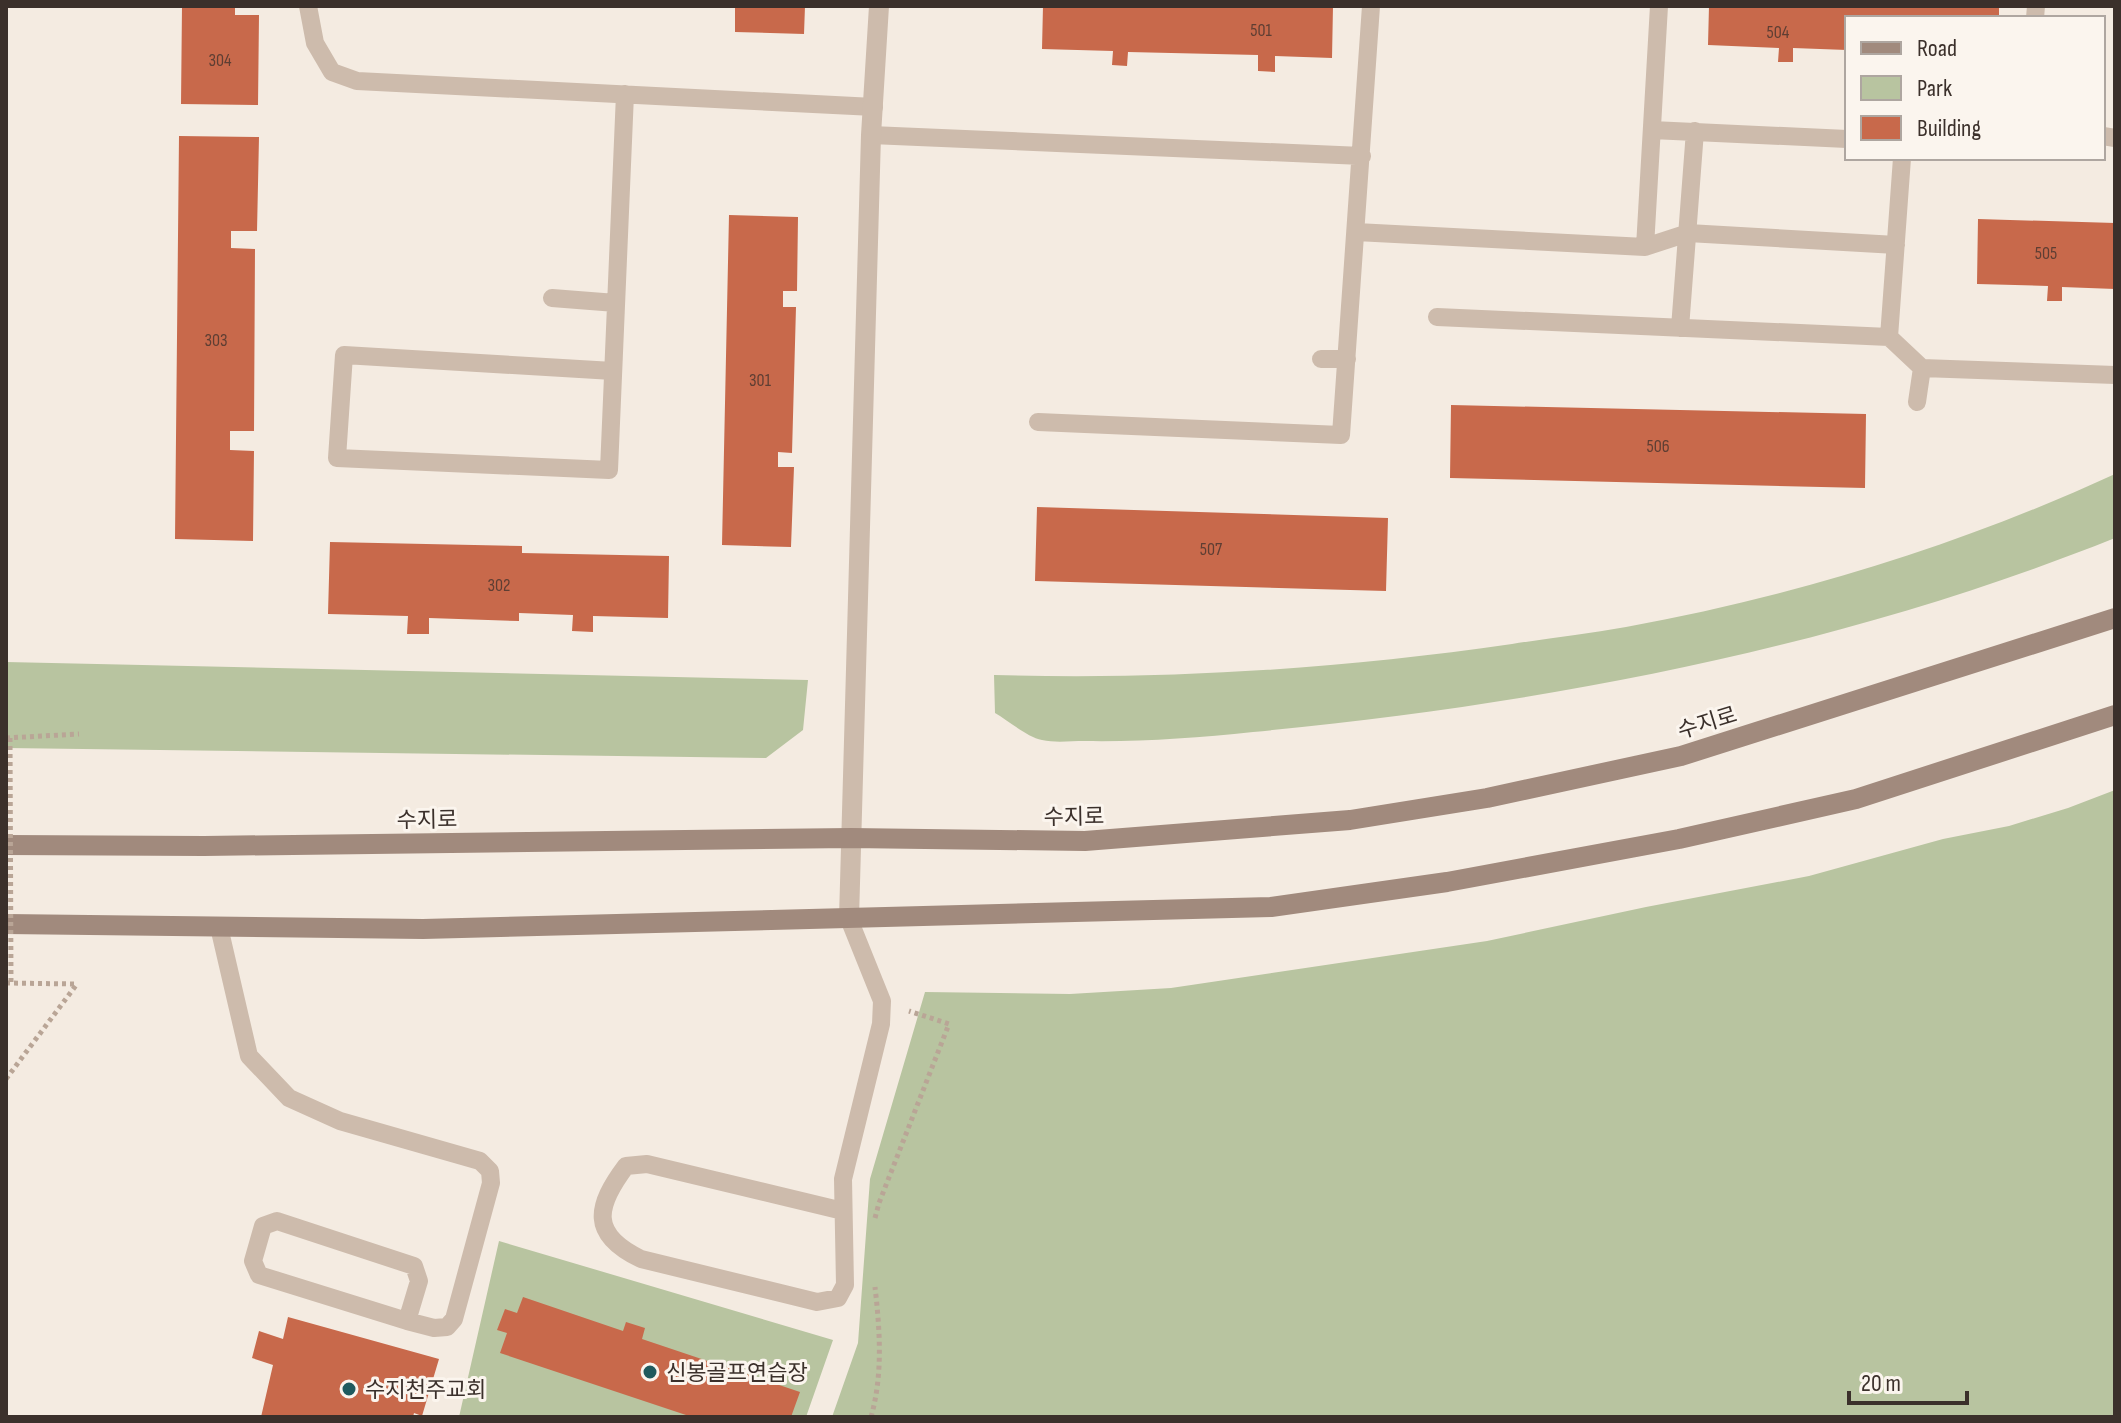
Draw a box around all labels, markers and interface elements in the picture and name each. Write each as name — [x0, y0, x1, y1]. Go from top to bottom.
legend — [1845, 16, 2105, 160]
house number: 501 — [1250, 20, 1272, 41]
house number: 504 — [1767, 22, 1790, 43]
text: Road — [1917, 34, 1957, 63]
house number: 304 — [208, 50, 232, 71]
text: Park — [1917, 74, 1952, 103]
text: Building — [1917, 114, 1981, 143]
house number: 505 — [2035, 243, 2057, 264]
house number: 303 — [204, 330, 228, 351]
house number: 301 — [749, 370, 772, 391]
house number: 506 — [1646, 436, 1670, 457]
house number: 507 — [1200, 539, 1223, 560]
house number: 302 — [488, 575, 511, 596]
street label: 수지로 — [1674, 702, 1740, 745]
street label: 수지로 — [1043, 803, 1105, 832]
street label: 수지로 — [396, 806, 458, 835]
scale bar — [1849, 1355, 1967, 1405]
place label: 신봉골프연습장 — [666, 1360, 808, 1387]
marker: 신봉골프연습장 — [641, 1363, 659, 1381]
text: 20 m — [1861, 1369, 1901, 1398]
place label: 수지천주교회 — [365, 1377, 486, 1404]
marker: 수지천주교회 — [340, 1380, 358, 1398]

